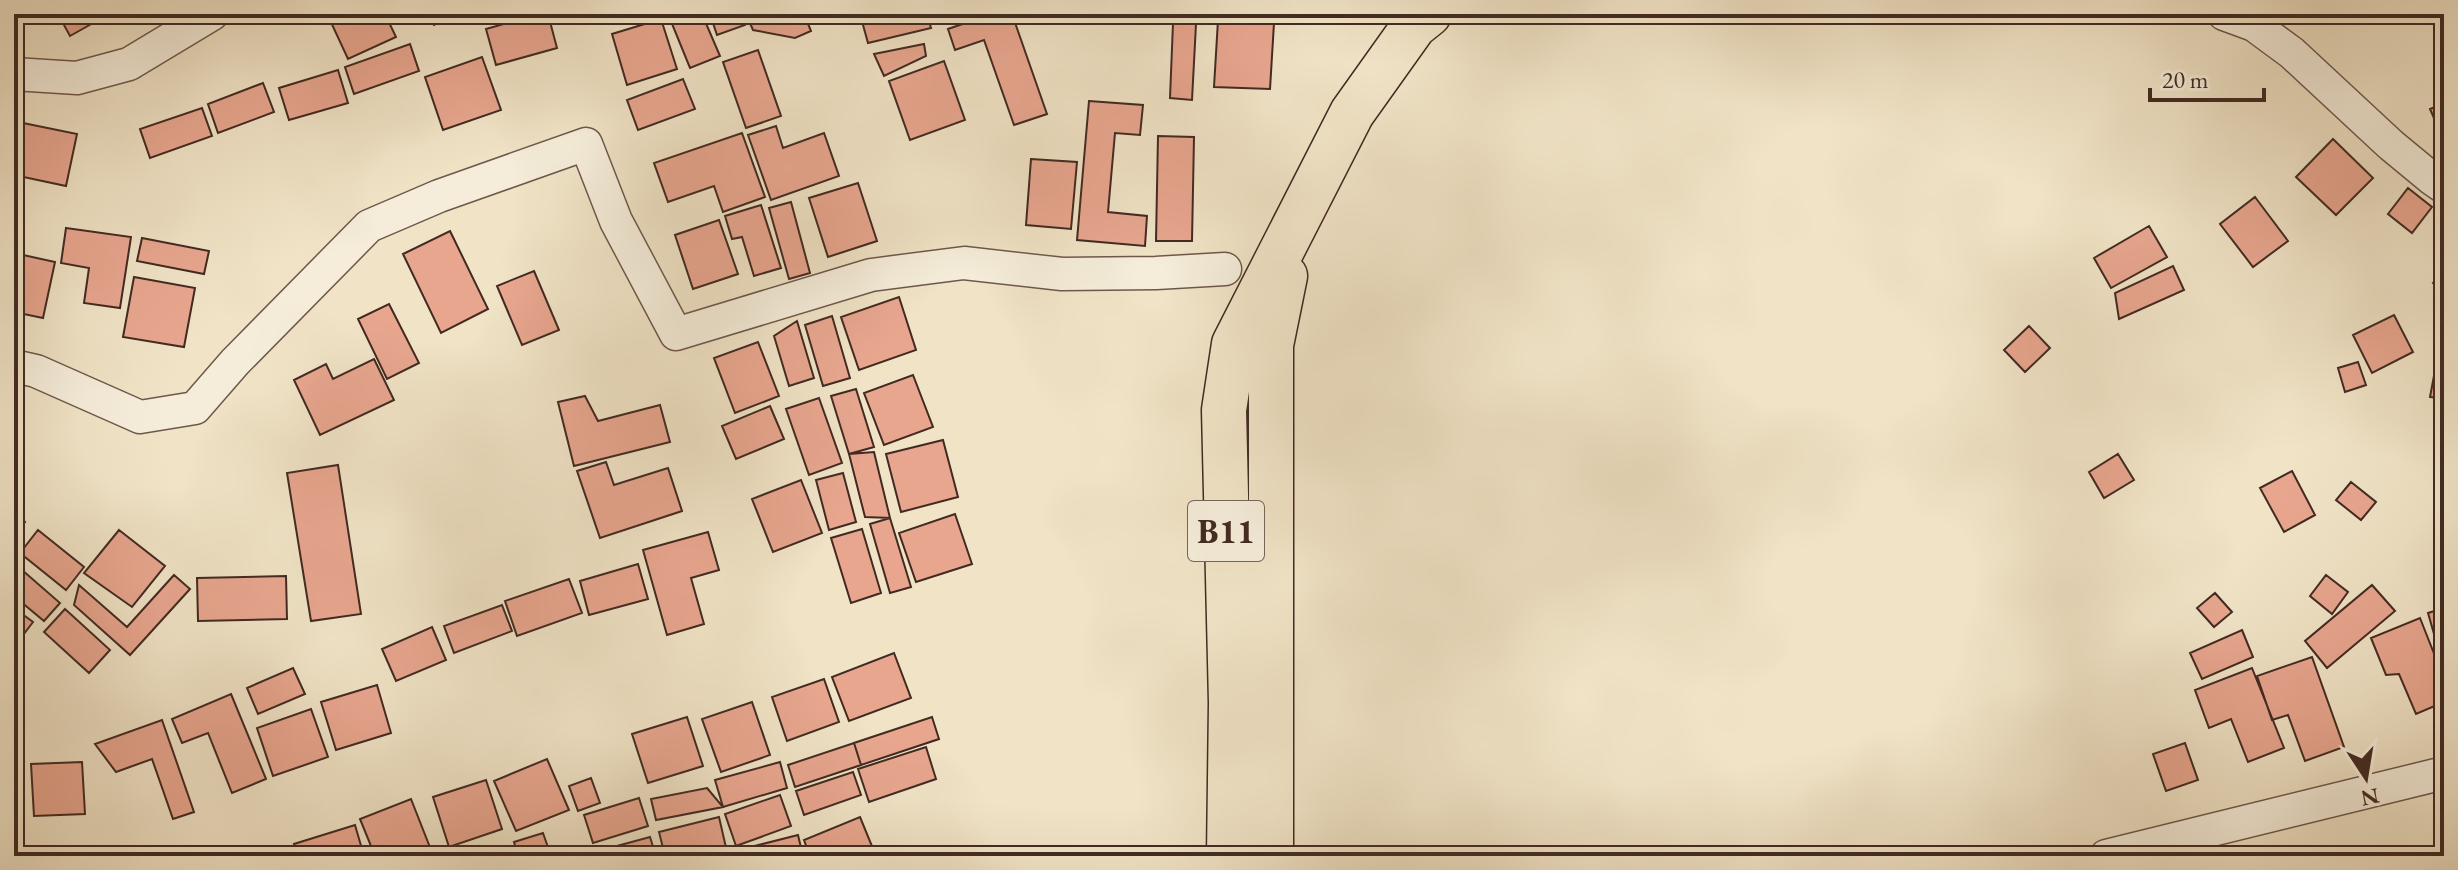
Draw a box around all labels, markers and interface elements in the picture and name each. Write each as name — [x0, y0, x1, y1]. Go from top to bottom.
scale bar — [2150, 52, 2264, 102]
text: 20 m — [2162, 64, 2209, 95]
road number: B11 — [1188, 501, 1264, 561]
north arrow — [2326, 738, 2406, 818]
text: N — [2358, 781, 2382, 813]

